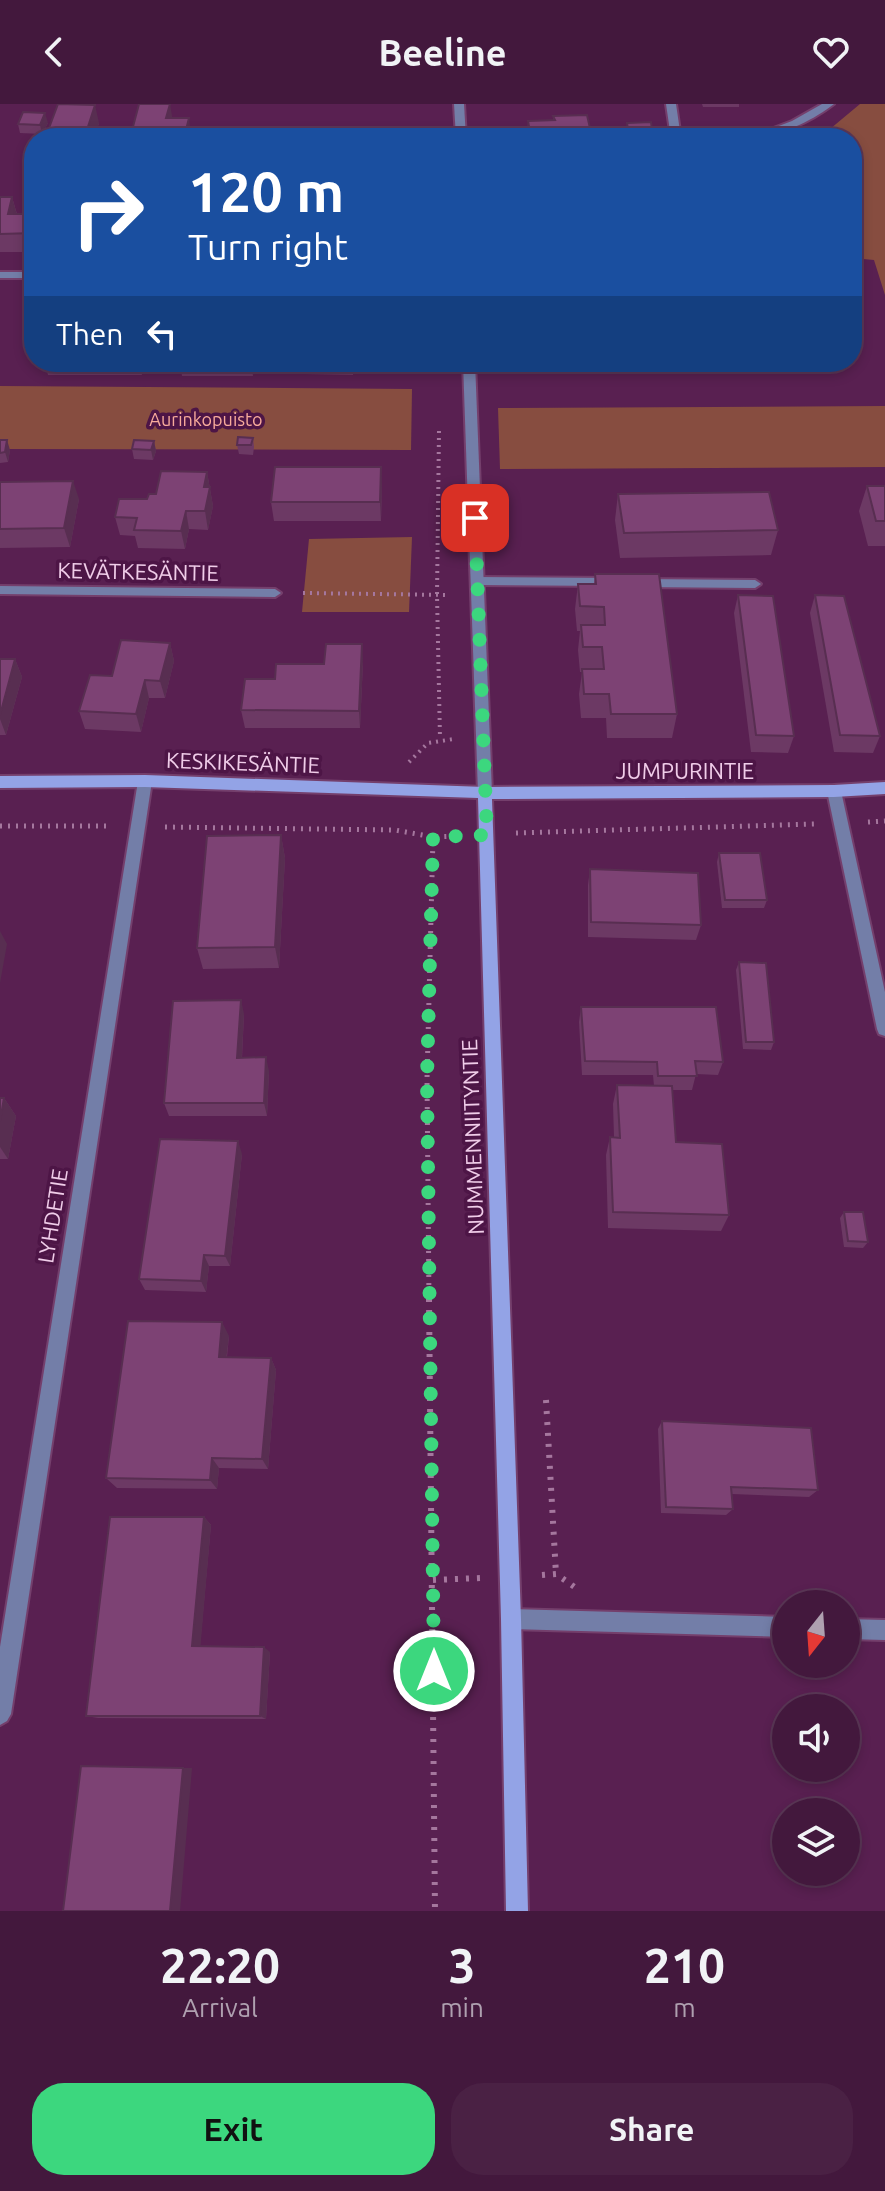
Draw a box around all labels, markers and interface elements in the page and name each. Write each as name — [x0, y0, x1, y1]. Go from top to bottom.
icon: back — [32, 30, 76, 74]
icon: heart — [809, 30, 853, 74]
text: Beeline — [378, 32, 507, 73]
icon: right — [56, 160, 160, 264]
text: 120 m — [188, 160, 344, 223]
text: Turn right — [188, 226, 348, 267]
icon: left — [140, 312, 184, 356]
text: Then — [56, 317, 124, 351]
park label: Aurinkopuisto — [149, 409, 263, 429]
pin — [441, 484, 509, 552]
icon: arrive — [453, 496, 497, 540]
street label: KEVÄTKESÄNTIE — [57, 557, 219, 585]
street label: KESKIKESÄNTIE — [166, 747, 320, 777]
street label: JUMPURINTIE — [616, 758, 754, 783]
street label: NUMMENNIITYNTIE — [456, 1039, 488, 1235]
street label: LYHDETIE — [32, 1167, 72, 1265]
north arrow — [772, 1590, 860, 1678]
map controls — [772, 1590, 860, 1886]
position arrow — [392, 1629, 476, 1713]
button: sound — [772, 1694, 860, 1782]
button: layers — [772, 1798, 860, 1886]
text: 22:20 — [160, 1938, 280, 1992]
text: 3 — [448, 1938, 475, 1992]
text: 210 — [644, 1938, 725, 1992]
text: Arrival — [182, 1993, 258, 2022]
text: min — [440, 1993, 484, 2022]
text: m — [673, 1993, 696, 2022]
button: Exit — [32, 2083, 435, 2175]
button: Share — [451, 2083, 853, 2175]

